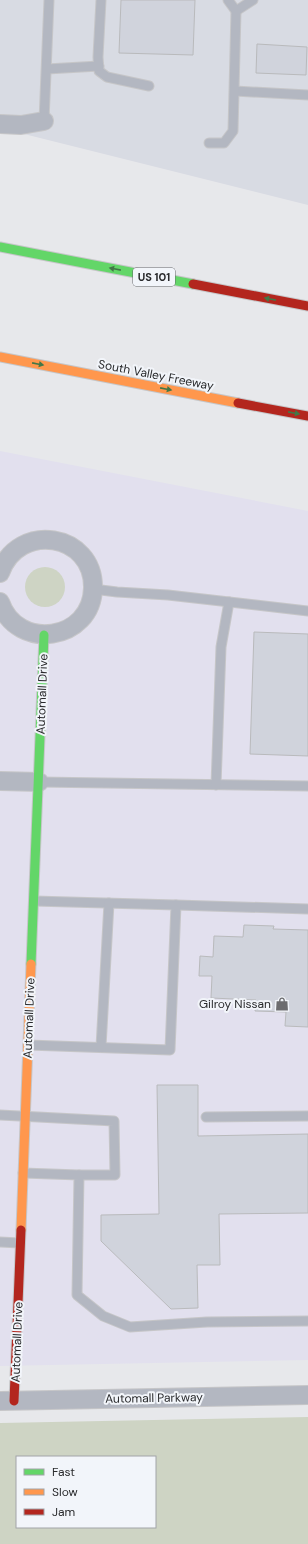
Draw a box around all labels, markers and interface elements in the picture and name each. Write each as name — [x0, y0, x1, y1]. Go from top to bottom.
one-way arrow — [108, 266, 121, 272]
road number: US 101 — [133, 268, 175, 286]
one-way arrow — [264, 296, 276, 302]
street label: South Valley Freeway — [97, 356, 215, 394]
one-way arrow — [32, 362, 44, 368]
one-way arrow — [160, 386, 172, 392]
one-way arrow — [288, 410, 300, 416]
street label: Automall Drive — [33, 653, 51, 735]
street label: Automall Drive — [20, 977, 38, 1059]
place label: Gilroy Nissan — [199, 996, 271, 1012]
shop icon: Gilroy Nissan — [274, 996, 290, 1012]
street label: Automall Drive — [8, 1301, 26, 1383]
street label: Automall Parkway — [105, 1389, 203, 1407]
legend — [16, 1456, 156, 1528]
text: Fast — [52, 1464, 75, 1480]
text: Slow — [52, 1484, 78, 1500]
text: Jam — [52, 1504, 75, 1520]

